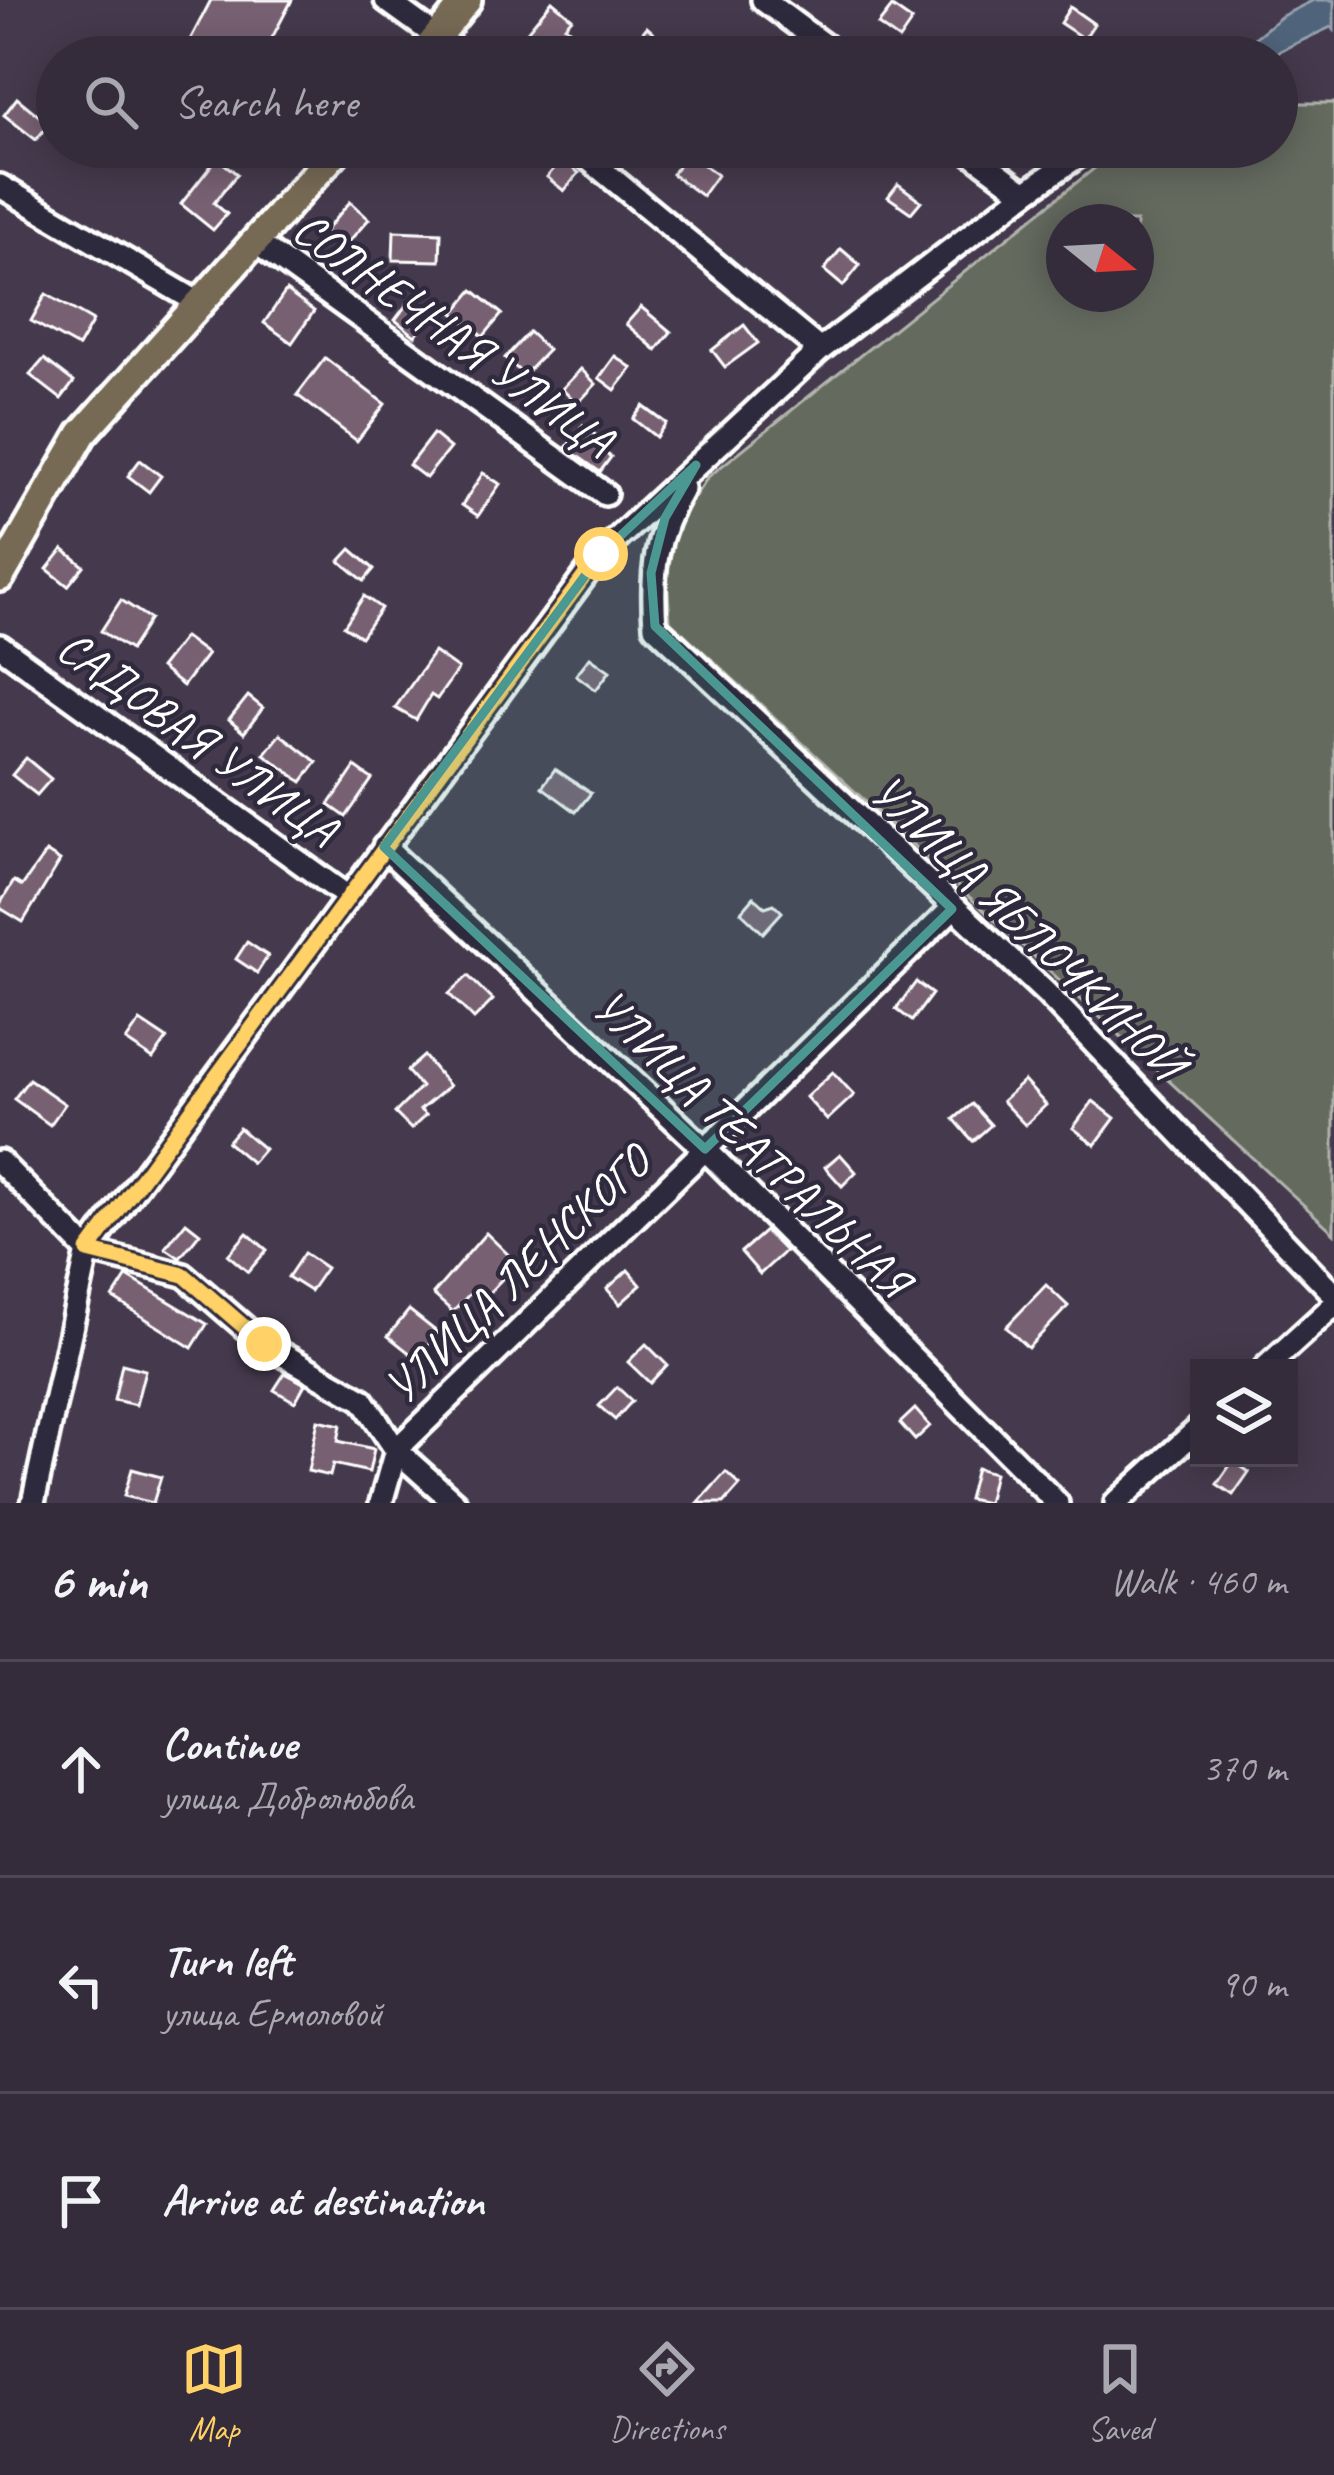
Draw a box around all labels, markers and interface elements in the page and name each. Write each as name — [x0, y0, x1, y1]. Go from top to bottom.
search box — [36, 36, 1298, 168]
icon: search — [78, 69, 144, 135]
text: Search here — [174, 74, 357, 131]
street label: СОЛНЕЧНАЯ УЛИЦА — [282, 198, 627, 471]
north arrow — [1046, 204, 1154, 312]
route start — [574, 527, 628, 581]
street label: САДОВАЯ УЛИЦА — [46, 616, 350, 860]
street label: УЛИЦА ЯБЛОЧКИНОЙ — [858, 761, 1203, 1097]
street label: УЛИЦА ТЕАТРАЛЬНАЯ — [580, 976, 927, 1314]
street label: УЛИЦА ЛЕНСКОГО — [371, 1129, 666, 1417]
route end — [237, 1317, 291, 1371]
map controls — [1190, 1359, 1298, 1467]
button: layers — [1190, 1359, 1298, 1467]
text: 6 min — [48, 1549, 147, 1613]
text: Walk · 460 m — [1110, 1557, 1286, 1606]
text: Continue — [162, 1716, 296, 1773]
icon: ahead — [48, 1736, 114, 1802]
text: 370 m — [1202, 1744, 1286, 1793]
text: улица Добролюбова — [162, 1773, 413, 1822]
text: Turn left — [162, 1932, 292, 1989]
icon: left — [48, 1952, 114, 2018]
text: 90 m — [1220, 1960, 1286, 2009]
text: улица Ермоловой — [162, 1989, 383, 2038]
icon: arrive — [48, 2168, 114, 2234]
text: Arrive at destination — [162, 2172, 484, 2229]
tab: Map — [181, 2336, 247, 2450]
tab: Directions — [610, 2336, 724, 2450]
tab: Saved — [1087, 2336, 1153, 2450]

